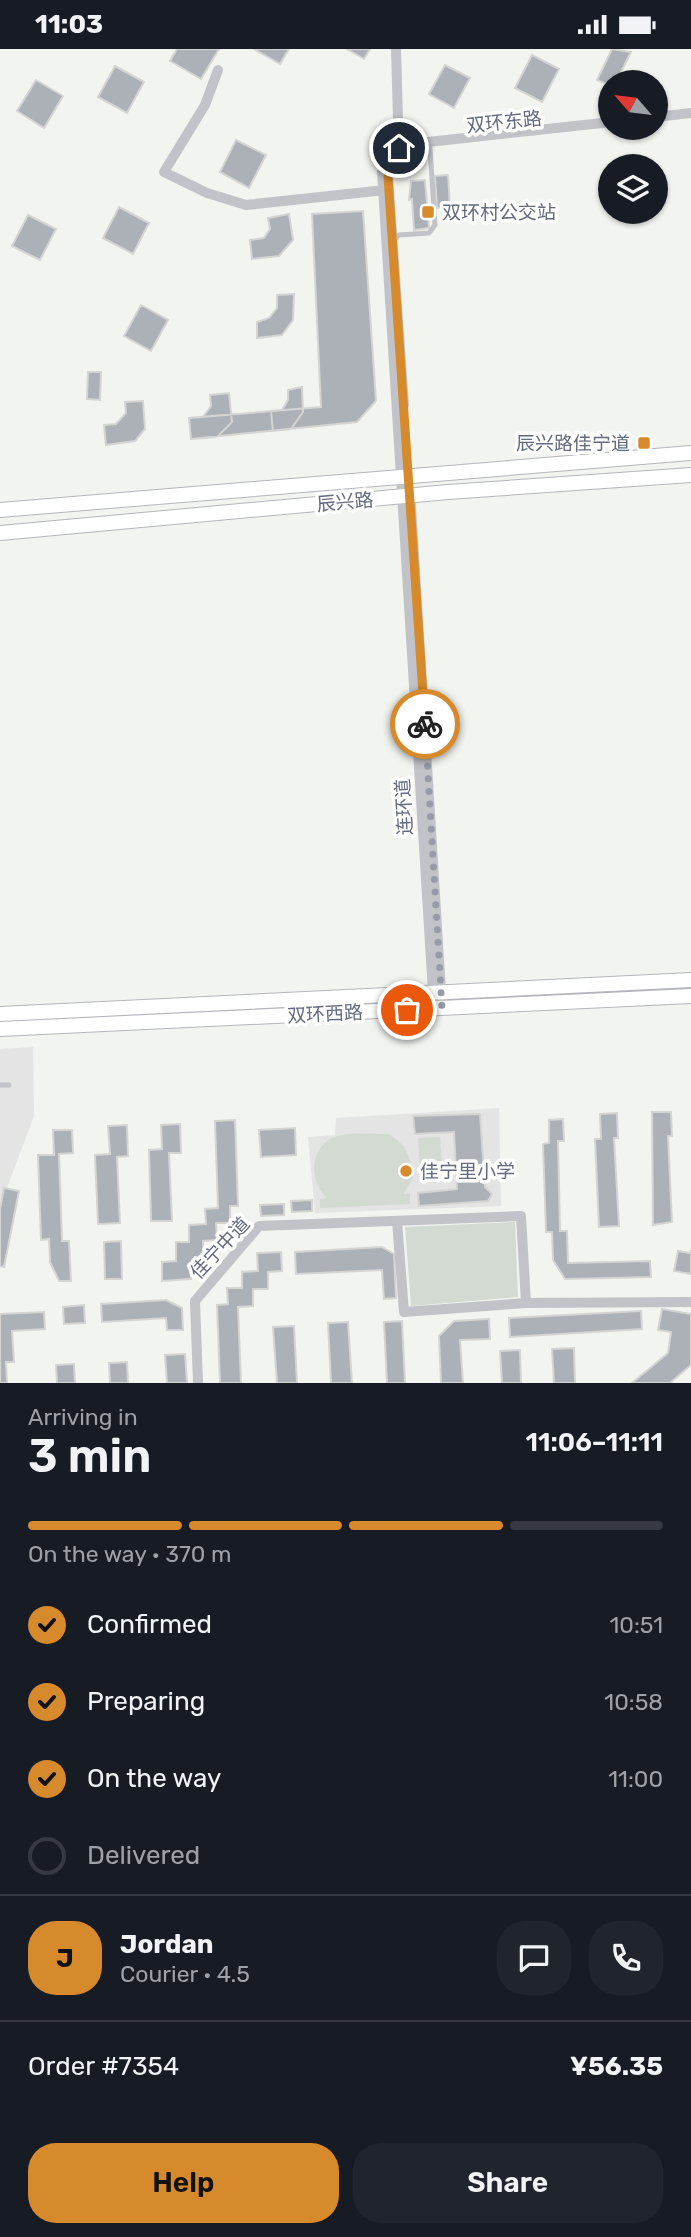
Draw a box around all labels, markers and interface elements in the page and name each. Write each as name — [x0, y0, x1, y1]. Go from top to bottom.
text: 11:03 — [35, 9, 103, 40]
north arrow — [598, 70, 668, 140]
map controls — [598, 70, 668, 224]
street label: 双环东路 — [465, 107, 543, 137]
pin — [369, 118, 429, 178]
icon: home — [380, 129, 418, 167]
button: layers — [598, 154, 668, 224]
place label: 双环村公交站 — [442, 201, 556, 224]
marker: 双环村公交站 — [420, 204, 436, 220]
place label: 辰兴路佳宁道 — [516, 432, 630, 455]
marker: 辰兴路佳宁道 — [636, 435, 652, 451]
street label: 辰兴路 — [316, 488, 374, 516]
courier — [390, 689, 460, 759]
icon: bike — [406, 705, 444, 743]
street label: 连环道 — [391, 778, 417, 836]
pin — [377, 980, 437, 1040]
icon: bag — [388, 991, 426, 1029]
street label: 双环西路 — [286, 1001, 364, 1027]
place label: 佳宁里小学 — [420, 1160, 515, 1183]
marker: 佳宁里小学 — [398, 1163, 414, 1179]
street label: 佳宁中道 — [186, 1212, 254, 1284]
text: Arriving in — [28, 1403, 138, 1431]
text: 11:06–11:11 — [526, 1427, 663, 1458]
text: 3 min — [28, 1429, 151, 1484]
text: On the way · 370 m — [28, 1540, 231, 1568]
icon: check — [28, 1606, 66, 1644]
text: Confirmed — [87, 1609, 212, 1640]
text: 10:51 — [610, 1611, 663, 1639]
icon: check — [28, 1683, 66, 1721]
text: Preparing — [87, 1686, 205, 1717]
text: 10:58 — [604, 1688, 663, 1716]
icon: check — [28, 1760, 66, 1798]
text: On the way — [87, 1763, 221, 1794]
text: 11:00 — [608, 1765, 663, 1793]
text: Delivered — [87, 1840, 200, 1871]
button: chat — [497, 1921, 571, 1995]
button: phone — [589, 1921, 663, 1995]
text: Jordan — [120, 1929, 213, 1960]
text: J — [56, 1943, 74, 1974]
text: Courier · 4.5 — [120, 1960, 250, 1988]
text: Order #7354 — [28, 2051, 179, 2082]
text: ¥56.35 — [570, 2051, 663, 2082]
button: Help — [28, 2143, 339, 2223]
button: Share — [353, 2143, 663, 2223]

